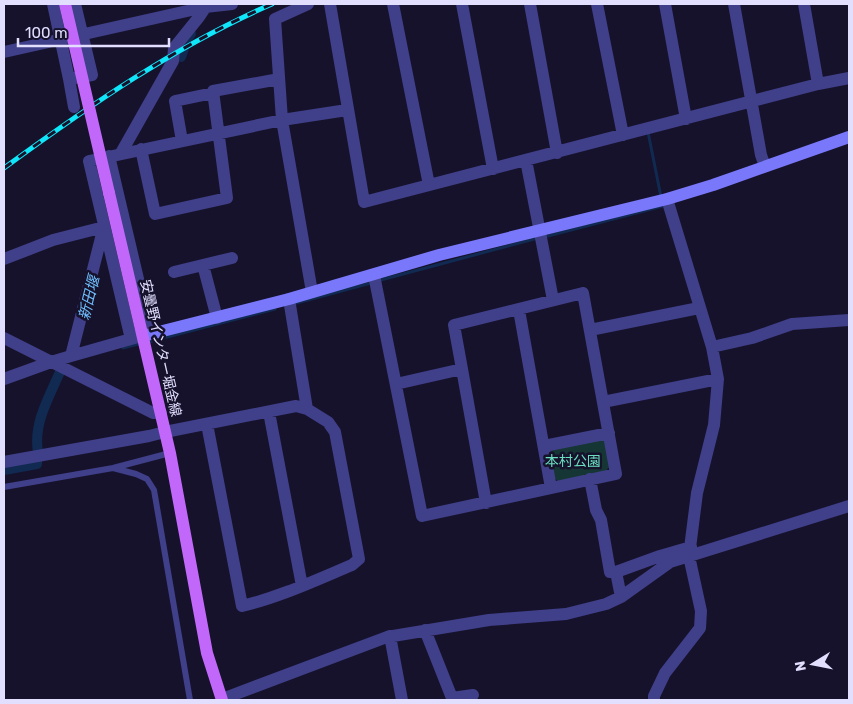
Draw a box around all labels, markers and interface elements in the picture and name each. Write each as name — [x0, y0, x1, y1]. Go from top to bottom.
scale bar — [18, 15, 169, 47]
text: 100 m — [25, 24, 67, 42]
water label: 新田堰 — [75, 271, 104, 322]
street label: 安曇野インター堀金線 — [136, 278, 185, 418]
park label: 本村公園 — [545, 453, 601, 470]
north arrow — [788, 639, 838, 689]
text: N — [791, 660, 810, 673]

